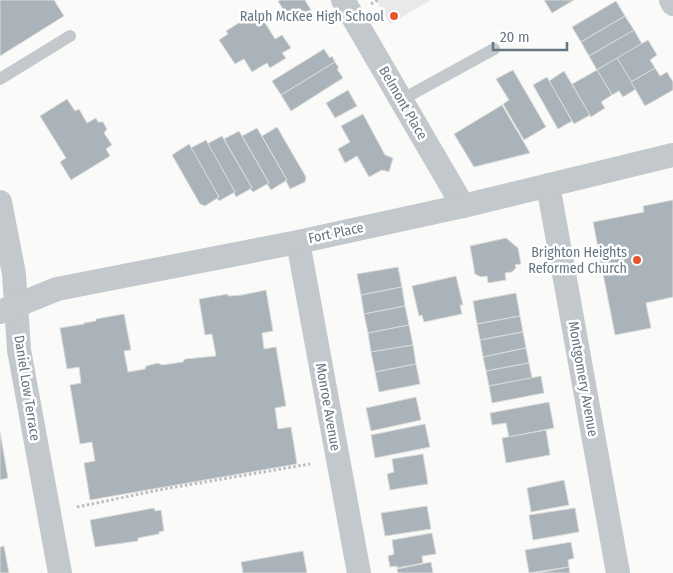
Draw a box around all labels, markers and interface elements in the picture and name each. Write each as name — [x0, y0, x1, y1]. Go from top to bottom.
place label: Ralph McKee High School — [240, 8, 384, 25]
marker: Ralph McKee High School — [388, 10, 400, 22]
scale bar — [493, 20, 567, 52]
text: 20 m — [500, 28, 530, 46]
street label: Belmont Place — [375, 63, 431, 143]
street label: Fort Place — [307, 219, 365, 247]
place label: Brighton Heights Reformed Church — [528, 244, 627, 277]
marker: Brighton Heights Reformed Church — [631, 254, 643, 266]
street label: Montgomery Avenue — [564, 320, 602, 438]
street label: Daniel Low Terrace — [10, 334, 44, 442]
street label: Monroe Avenue — [312, 362, 344, 452]

